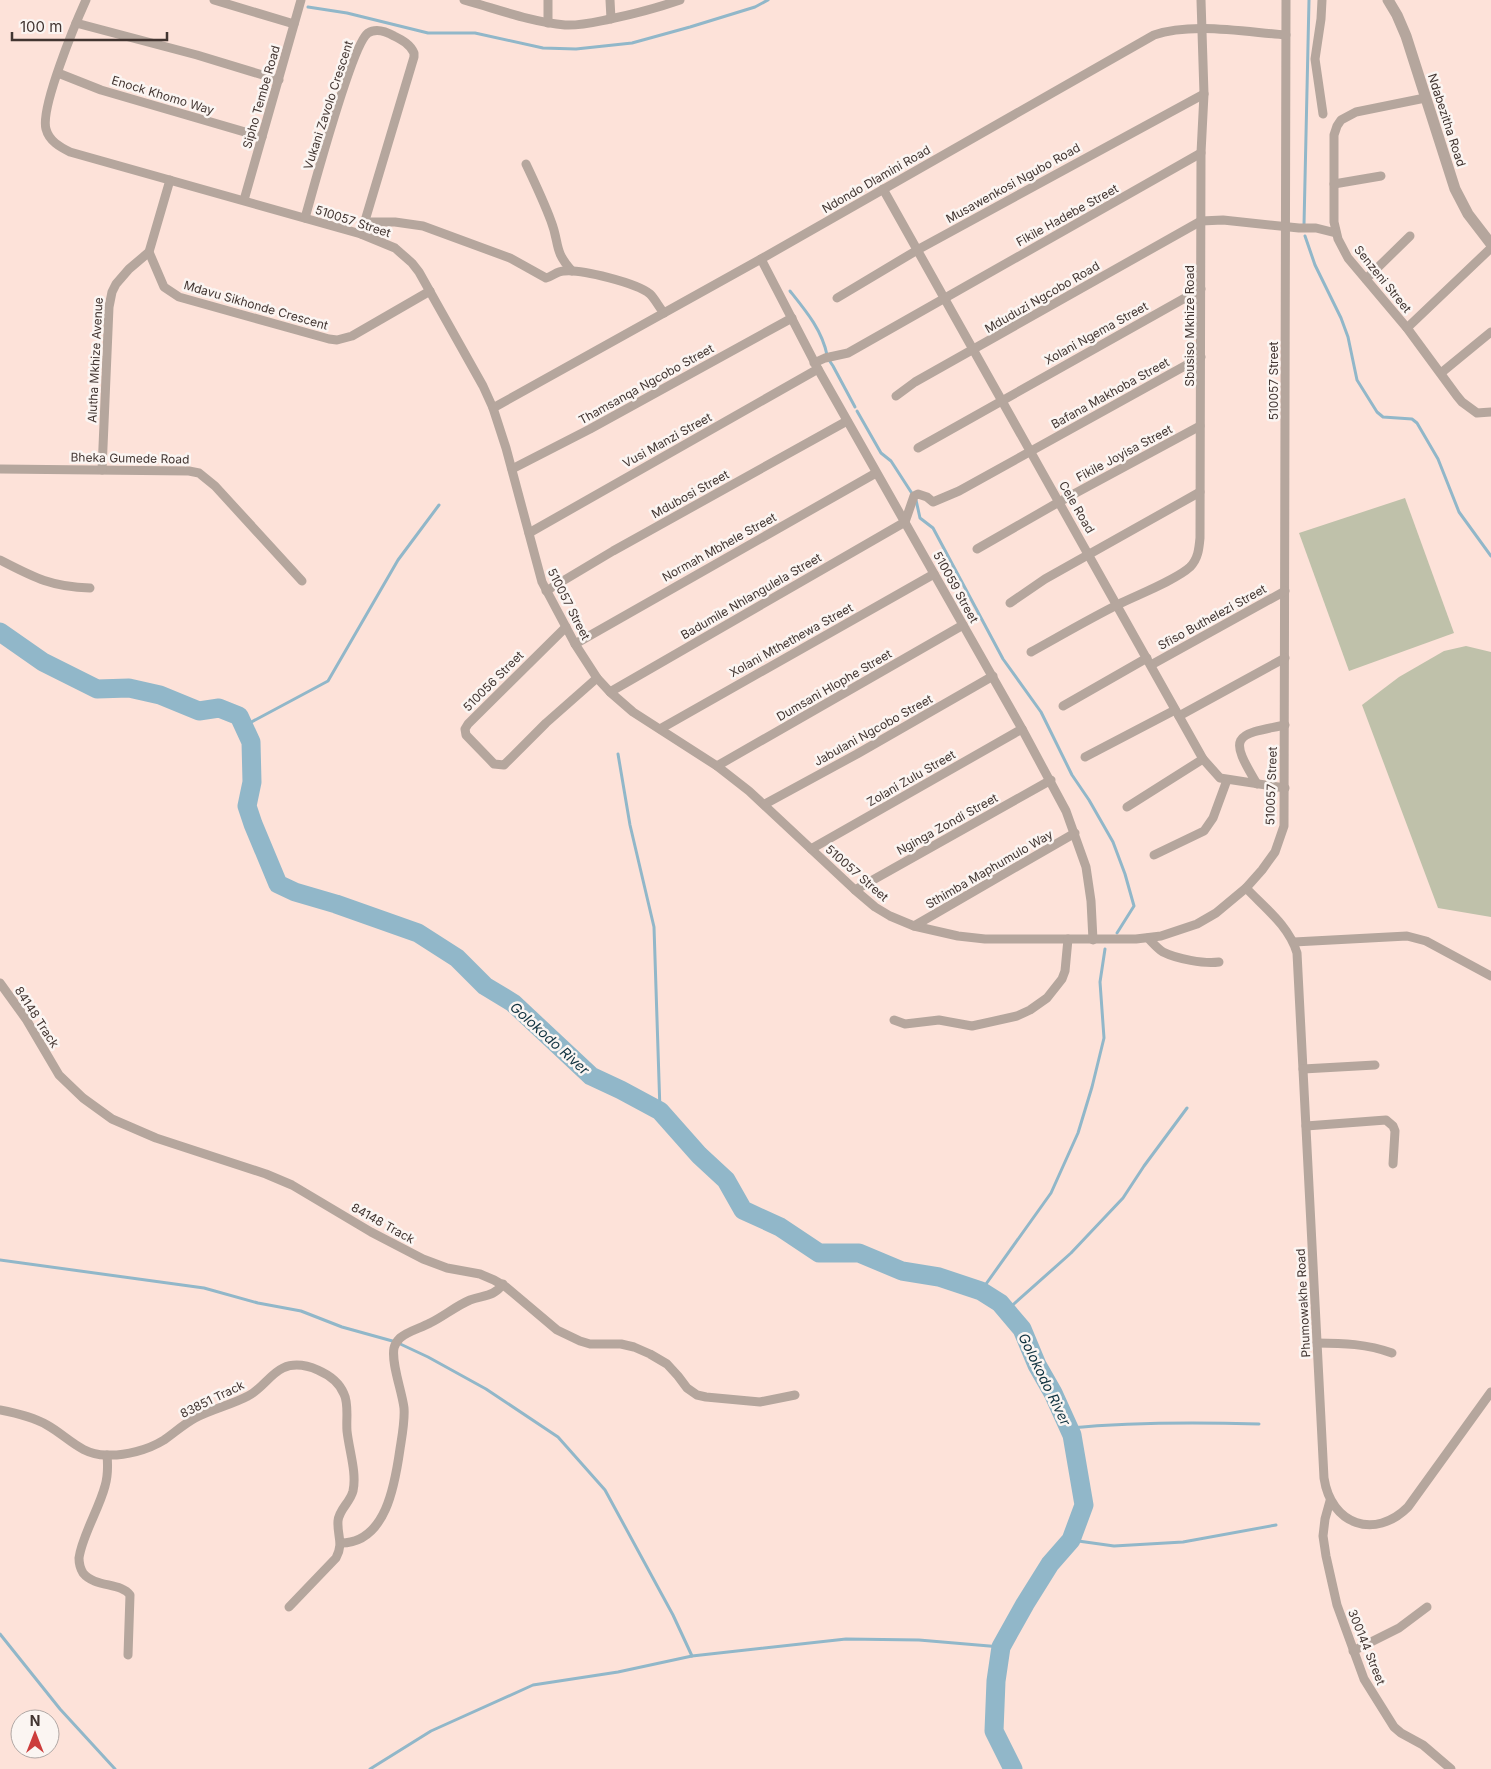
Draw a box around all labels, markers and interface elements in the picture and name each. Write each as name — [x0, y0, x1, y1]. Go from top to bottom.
scale bar — [12, 10, 168, 42]
text: 100 m — [20, 17, 62, 36]
street label: Vukani Zavolo Crescent — [300, 39, 356, 171]
street label: Sipho Tembe Road — [239, 44, 283, 150]
street label: Enock Khomo Way — [110, 72, 216, 118]
street label: Ndabezitha Road — [1425, 72, 1469, 168]
street label: Musawenkosi Ngubo Road — [943, 140, 1083, 226]
street label: Ndondo Dlamini Road — [819, 142, 933, 216]
street label: Fikile Hadebe Street — [1013, 181, 1121, 249]
street label: 510057 Street — [313, 202, 393, 240]
street label: Senzeni Street — [1351, 242, 1415, 316]
street label: Mduduzi Ngcobo Road — [982, 258, 1102, 336]
street label: Sbusiso Mkhize Road — [1182, 265, 1197, 387]
street label: Mdavu Sikhonde Crescent — [182, 277, 330, 333]
street label: Alutha Mkhize Avenue — [84, 297, 106, 423]
street label: Xolani Ngema Street — [1042, 298, 1150, 368]
street label: Thamsanqa Ngcobo Street — [576, 341, 716, 427]
street label: 510057 Street — [1266, 342, 1281, 420]
street label: Bafana Makhoba Street — [1048, 354, 1172, 432]
street label: Vusi Manzi Street — [620, 409, 714, 471]
street label: Fikile Joyisa Street — [1073, 421, 1175, 485]
street label: Bheka Gumede Road — [70, 449, 190, 467]
street label: Mdubosi Street — [649, 466, 731, 521]
street label: Cele Road — [1056, 478, 1098, 536]
street label: Normah Mbhele Street — [659, 509, 779, 585]
street label: 510059 Street — [930, 549, 982, 625]
street label: Badumile Nhlangulela Street — [678, 550, 824, 642]
street label: 510057 Street — [544, 566, 594, 643]
street label: Sfiso Buthelezi Street — [1155, 581, 1269, 653]
street label: Xolani Mthethewa Street — [727, 600, 855, 680]
street label: Dumsani Hlophe Street — [774, 646, 894, 724]
street label: 510056 Street — [460, 648, 526, 714]
street label: Jabulani Ngcobo Street — [811, 691, 935, 769]
street label: 510057 Street — [1262, 746, 1280, 826]
street label: Zolani Zulu Street — [864, 747, 958, 809]
street label: Nginga Zondi Street — [894, 790, 1000, 858]
street label: Sthimba Maphumulo Way — [923, 826, 1056, 912]
street label: 510057 Street — [822, 842, 892, 905]
street label: 84148 Track — [12, 984, 63, 1051]
water label: Golokodo River — [507, 998, 594, 1078]
street label: 84148 Track — [349, 1199, 418, 1247]
street label: Phumowakhe Road — [1293, 1248, 1313, 1358]
water label: Golokodo River — [1015, 1330, 1075, 1429]
street label: 83851 Track — [177, 1377, 247, 1421]
street label: 300144 Street — [1345, 1607, 1389, 1687]
north arrow — [10, 1709, 60, 1759]
text: N — [30, 1712, 40, 1729]

